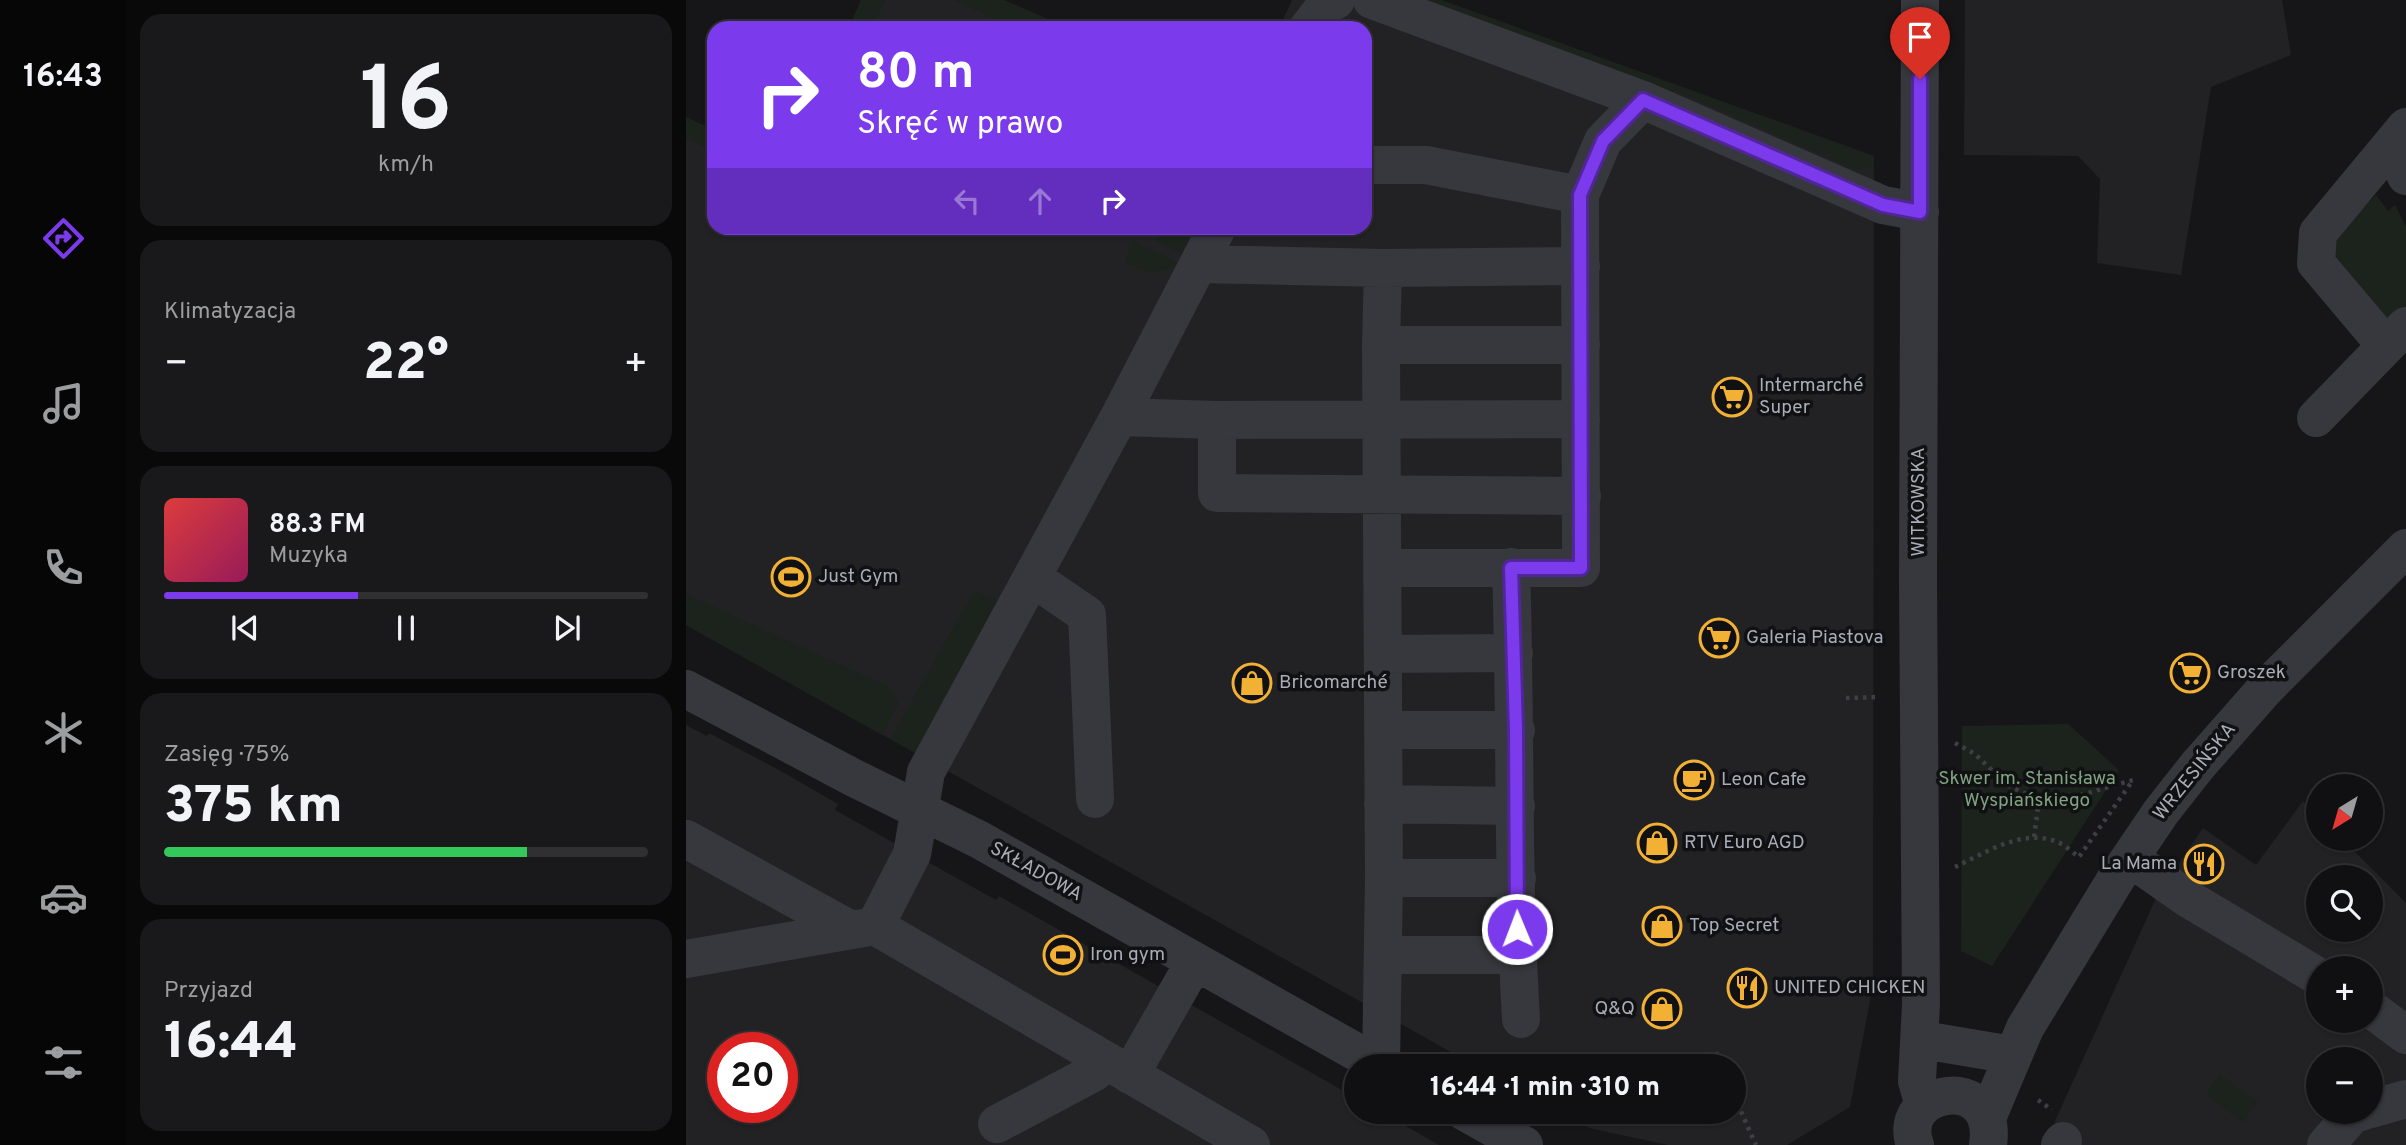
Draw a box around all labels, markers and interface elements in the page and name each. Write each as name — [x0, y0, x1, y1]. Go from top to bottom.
pin — [1890, 7, 1950, 79]
icon: arrive — [1901, 18, 1939, 56]
text: 80 m — [857, 44, 974, 106]
text: 16 — [360, 48, 452, 163]
icon: right — [742, 49, 833, 140]
text: 16:43 — [23, 58, 103, 98]
text: Skręć w prawo — [857, 105, 1063, 145]
text: km/h — [378, 151, 434, 180]
icon: left — [948, 182, 986, 220]
icon: ahead — [1021, 182, 1059, 220]
icon: right — [1094, 182, 1132, 220]
icon: directions — [39, 214, 88, 263]
text: Klimatyzacja — [164, 298, 296, 327]
text: 22° — [363, 332, 449, 398]
text: − — [164, 341, 189, 390]
text: + — [623, 341, 648, 390]
place label: Intermarché Super — [1759, 374, 1864, 420]
supermarket icon: Intermarché Super — [1711, 376, 1753, 418]
icon: music — [39, 379, 88, 428]
street label: WITKOWSKA — [1907, 447, 1931, 557]
text: 88.3 FM — [269, 509, 366, 542]
text: Muzyka — [269, 542, 348, 571]
icon: phone — [39, 543, 88, 592]
sports icon: Just Gym — [770, 556, 812, 598]
place label: Just Gym — [818, 565, 898, 589]
icon: previous — [226, 609, 264, 647]
icon: pause — [387, 609, 425, 647]
icon: next — [548, 609, 586, 647]
supermarket icon: Galeria Piastova — [1698, 617, 1740, 659]
place label: Galeria Piastova — [1746, 626, 1883, 650]
supermarket icon: Groszek — [2169, 652, 2211, 694]
place label: Groszek — [2217, 661, 2286, 685]
shop icon: Bricomarché — [1231, 662, 1273, 704]
place label: Bricomarché — [1279, 671, 1388, 695]
icon: climate — [39, 708, 88, 757]
street label: WRZESIŃSKA — [2148, 718, 2242, 826]
text: Zasięg · 75% — [164, 741, 290, 770]
cafe icon: Leon Cafe — [1673, 759, 1715, 801]
park label: Skwer im. Stanisława Wyspiańskiego — [1938, 767, 2116, 813]
place label: Leon Cafe — [1721, 768, 1806, 792]
north arrow — [2306, 774, 2384, 850]
map controls — [2306, 774, 2383, 1124]
text: 375 km — [164, 775, 343, 841]
shop icon: RTV Euro AGD — [1636, 822, 1678, 864]
place label: RTV Euro AGD — [1684, 831, 1805, 855]
street label: SKŁADOWA — [986, 837, 1086, 907]
restaurant icon: La Mama — [2183, 843, 2225, 885]
place label: La Mama — [2101, 852, 2177, 876]
button: search — [2306, 865, 2383, 942]
icon: car — [39, 873, 88, 922]
position arrow — [1480, 892, 1554, 966]
shop icon: Top Secret — [1641, 905, 1683, 947]
place label: Top Secret — [1689, 914, 1779, 938]
sports icon: Iron gym — [1042, 934, 1084, 976]
place label: Iron gym — [1090, 943, 1165, 967]
button: + — [2306, 956, 2383, 1033]
restaurant icon: UNITED CHICKEN — [1726, 967, 1768, 1009]
place label: UNITED CHICKEN — [1774, 976, 1926, 1000]
text: Przyjazd — [164, 977, 253, 1006]
shop icon: Q&Q — [1641, 988, 1683, 1030]
place label: Q&Q — [1594, 997, 1635, 1021]
text: 16:44 — [164, 1011, 298, 1077]
speed limit sign: 20 — [707, 1032, 798, 1123]
icon: filters — [39, 1038, 88, 1087]
button: − — [2306, 1047, 2383, 1124]
text: 16:44 · 1 min · 310 m — [1430, 1072, 1660, 1105]

